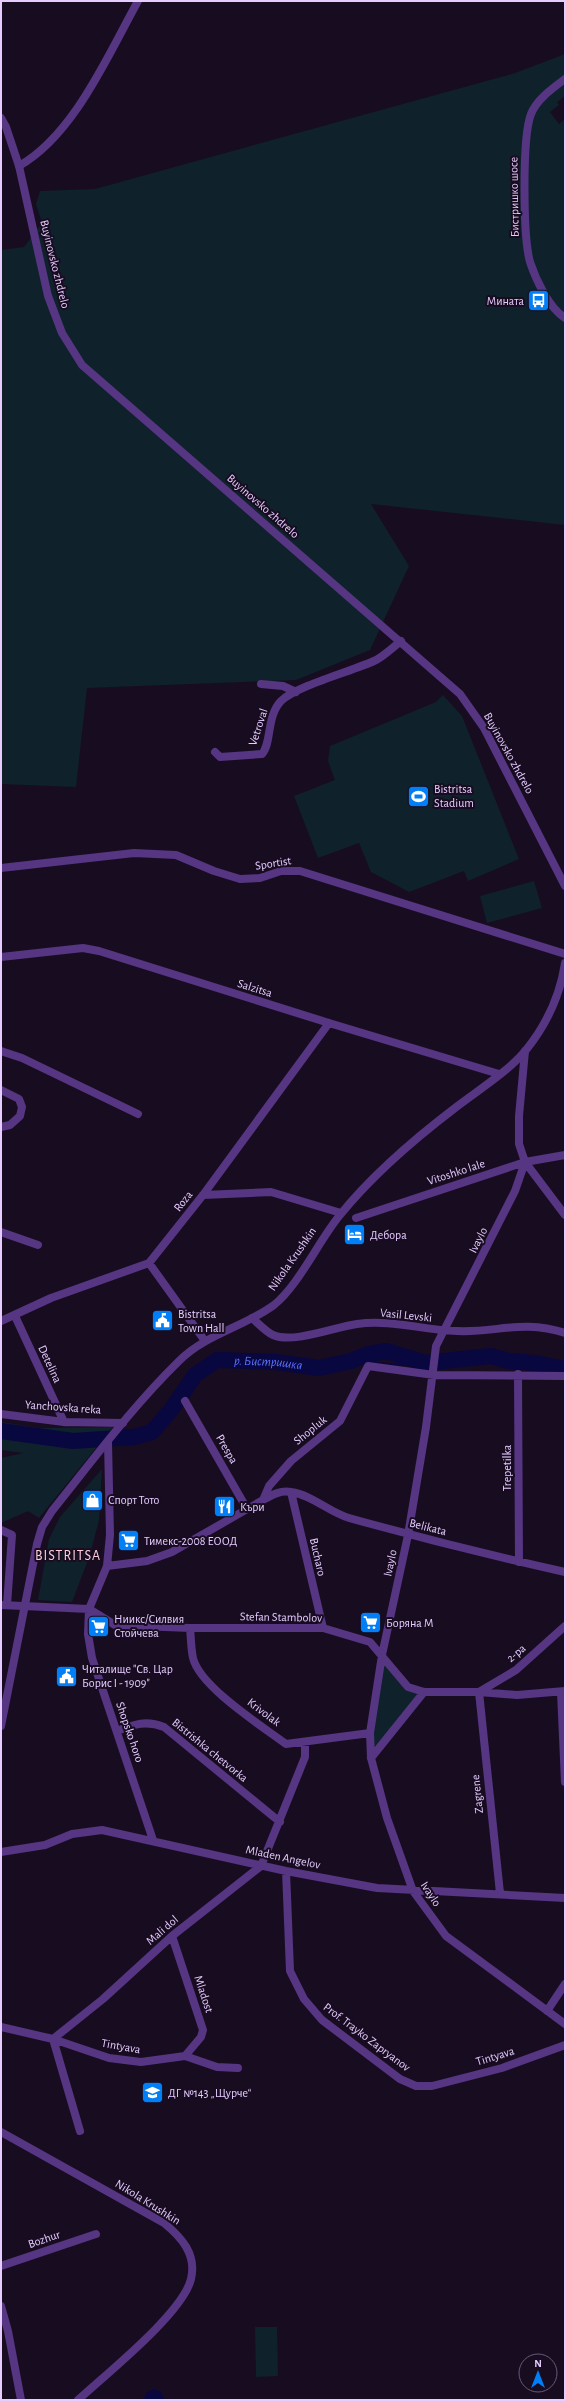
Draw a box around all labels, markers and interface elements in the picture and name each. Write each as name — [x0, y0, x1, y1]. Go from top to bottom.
street label: Бистришко шосе — [507, 157, 521, 237]
street label: Buyinovsko zhdrelo — [37, 219, 72, 310]
bus stop icon: Мината — [526, 288, 552, 314]
place label: Мината — [486, 295, 525, 307]
street label: Buyinovsko zhdrelo — [224, 472, 301, 541]
street label: Vetroval — [246, 707, 270, 747]
street label: Buyinovsko zhdrelo — [481, 710, 536, 796]
sports icon: Bistritsa Stadium — [405, 783, 431, 809]
place label: Bistritsa Stadium — [434, 783, 474, 809]
street label: Sportist — [254, 854, 292, 872]
street label: Salzitsa — [236, 977, 274, 999]
street label: Vitoshko lale — [426, 1157, 486, 1187]
street label: Roza — [171, 1188, 195, 1214]
hotel icon: Дебора — [341, 1222, 367, 1248]
street label: Nikola Krushkin — [266, 1225, 318, 1293]
street label: Ivaylo — [467, 1225, 490, 1255]
place label: Дебора — [370, 1229, 407, 1241]
street label: Vasil Levski — [379, 1306, 433, 1324]
public building icon: Bistritsa Town Hall — [149, 1308, 175, 1334]
place label: Bistritsa Town Hall — [178, 1308, 225, 1334]
street label: Detelina — [36, 1343, 64, 1385]
water label: р. Бистришка — [234, 1354, 304, 1372]
street label: Yanchovska reka — [25, 1398, 102, 1416]
street label: Shopluk — [291, 1413, 329, 1447]
street label: Prespa — [214, 1432, 240, 1466]
street label: Trepetilka — [501, 1444, 513, 1491]
shop icon: Спорт Тото — [79, 1487, 105, 1513]
place label: Спорт Тото — [108, 1494, 160, 1506]
restaurant icon: Къри — [211, 1494, 237, 1520]
place label: Къри — [240, 1501, 265, 1513]
street label: Belikata — [408, 1517, 448, 1538]
supermarket icon: Тимекс-2008 ЕООД — [115, 1528, 141, 1554]
place label: Тимекс-2008 ЕООД — [144, 1535, 238, 1547]
street label: Bucharo — [308, 1537, 328, 1577]
street label: Ivaylo — [381, 1548, 400, 1578]
district label: BISTRITSA — [35, 1549, 101, 1563]
street label: Stefan Stambolov — [240, 1610, 322, 1624]
supermarket icon: Боряна М — [358, 1610, 384, 1636]
supermarket icon: Ниикс/Силвия Стойчева — [86, 1613, 112, 1639]
place label: Ниикс/Силвия Стойчева — [114, 1613, 184, 1639]
place label: Боряна М — [386, 1617, 434, 1629]
street label: 2-ра — [504, 1641, 528, 1664]
public building icon: Читалище "Св. Цар Борис I - 1909" — [53, 1663, 79, 1689]
place label: Читалище "Св. Цар Борис I - 1909" — [82, 1663, 173, 1689]
street label: Krivolak — [245, 1696, 283, 1729]
street label: Shopsko horo — [114, 1700, 146, 1764]
street label: Bistrishka chetvorka — [170, 1716, 250, 1784]
street label: Zagrene — [469, 1774, 485, 1814]
street label: Mladen Angelov — [245, 1843, 321, 1871]
street label: Ivaylo — [418, 1879, 443, 1909]
street label: Mali dol — [144, 1913, 180, 1947]
street label: Mladost — [192, 1974, 216, 2014]
street label: Prof. Trayko Zapryanov — [321, 2001, 413, 2074]
street label: Tintyava — [100, 2037, 142, 2056]
street label: Tintyava — [474, 2044, 516, 2068]
school or university icon: ДГ №143 „Щурче“ — [140, 2080, 166, 2106]
place label: ДГ №143 „Щурче“ — [168, 2087, 252, 2100]
street label: Nikola Krushkin — [113, 2177, 183, 2227]
street label: Bozhur — [26, 2228, 62, 2250]
north arrow — [518, 2353, 558, 2393]
text: N — [534, 2358, 542, 2369]

